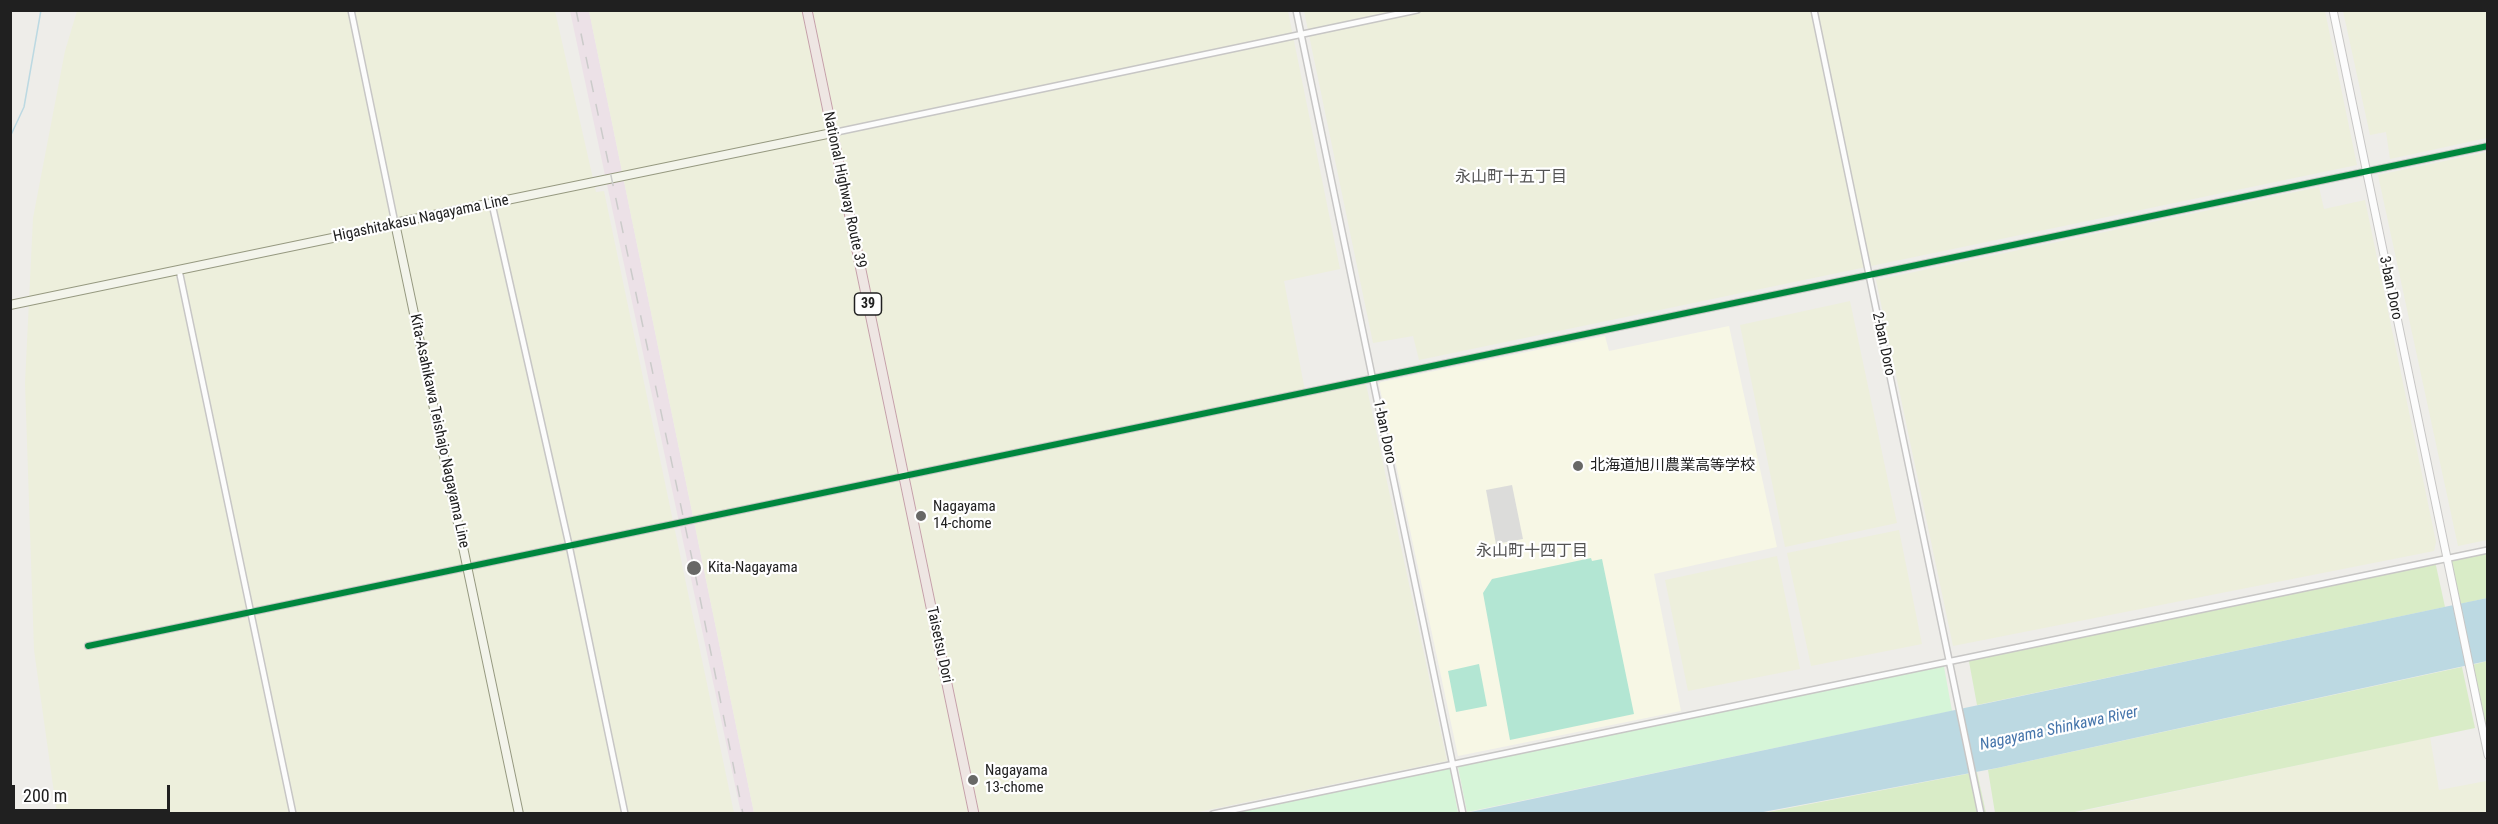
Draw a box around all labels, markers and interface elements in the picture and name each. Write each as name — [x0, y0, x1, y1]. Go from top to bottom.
street label: National Highway Route 39 — [819, 110, 869, 270]
district label: 永山町十五丁目 — [1455, 168, 1567, 188]
street label: Higashitakasu Nagayama Line — [332, 192, 510, 246]
street label: 3-ban Doro — [2374, 255, 2406, 321]
road number: 39 — [854, 293, 882, 315]
street label: 2-ban Doro — [1867, 311, 1899, 377]
street label: Kita-Asahikawa Teishajo Nagayama Line — [405, 312, 473, 550]
street label: 1-ban Doro — [1368, 399, 1400, 465]
place label: 北海道旭川農業高等学校 — [1590, 457, 1755, 475]
marker: 北海道旭川農業高等学校 — [1571, 459, 1585, 473]
place label: Nagayama 14-chome — [933, 498, 996, 533]
marker: Nagayama 14-chome — [914, 509, 928, 523]
district label: 永山町十四丁目 — [1476, 542, 1588, 562]
marker: Kita-Nagayama — [685, 559, 703, 577]
place label: Kita-Nagayama — [708, 559, 798, 577]
street label: Taisetsu Dori — [922, 605, 956, 685]
water label: Nagayama Shinkawa River — [1978, 703, 2140, 755]
place label: Nagayama 13-chome — [985, 762, 1048, 797]
scale bar — [15, 773, 172, 811]
marker: Nagayama 13-chome — [966, 773, 980, 787]
text: 200 m — [23, 785, 67, 806]

